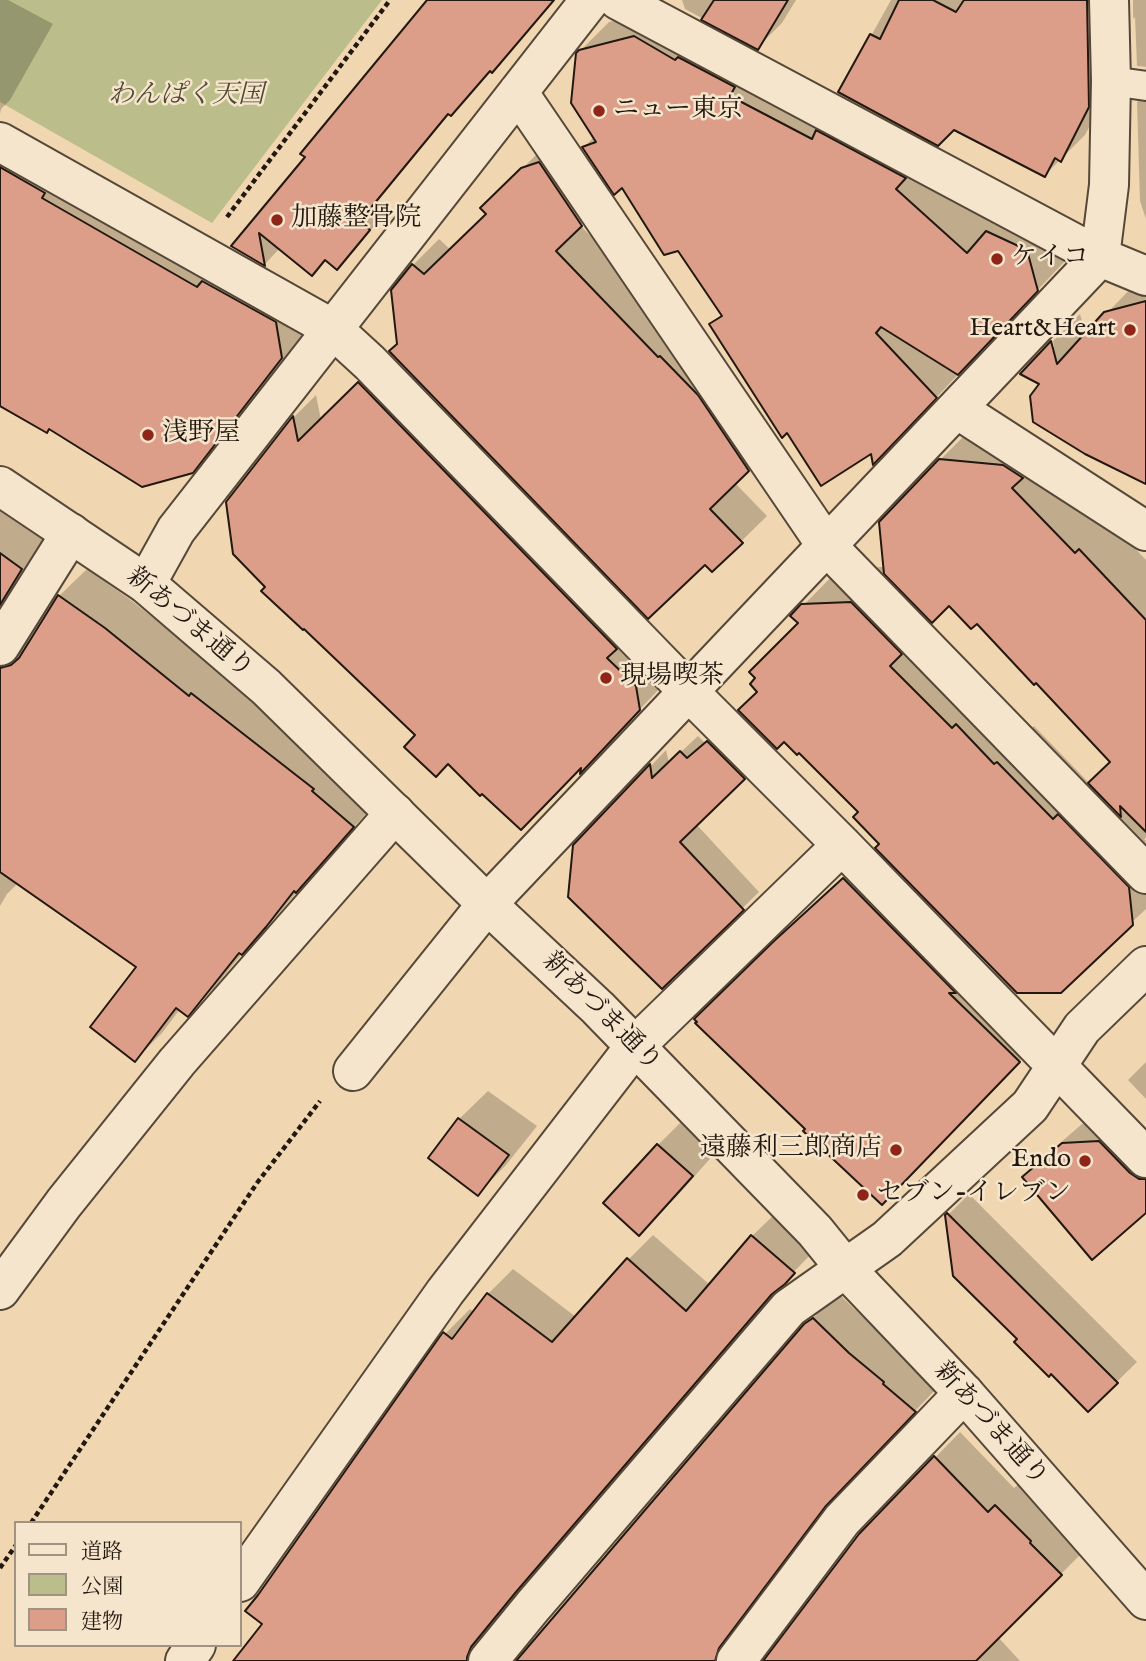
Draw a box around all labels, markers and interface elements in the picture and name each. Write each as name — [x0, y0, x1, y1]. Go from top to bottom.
park label: わんぱく天国 — [108, 81, 264, 113]
place label: ニュー東京 — [613, 95, 743, 127]
marker: ニュー東京 — [591, 103, 607, 119]
place label: 加藤整骨院 — [291, 204, 421, 236]
marker: 加藤整骨院 — [269, 212, 285, 228]
place label: ケイコ — [1011, 243, 1089, 275]
marker: ケイコ — [989, 251, 1005, 267]
place label: Heart&Heart — [969, 314, 1116, 346]
marker: Heart&Heart — [1122, 322, 1138, 338]
place label: 浅野屋 — [162, 419, 240, 451]
marker: 浅野屋 — [140, 427, 156, 443]
street label: 新あづま通り — [119, 562, 259, 686]
place label: 現場喫茶 — [620, 662, 724, 694]
marker: 現場喫茶 — [598, 670, 614, 686]
street label: 新あづま通り — [535, 947, 667, 1079]
place label: 遠藤利三郎商店 — [700, 1134, 882, 1166]
marker: 遠藤利三郎商店 — [888, 1142, 904, 1158]
place label: Endo — [1011, 1145, 1071, 1177]
marker: Endo — [1077, 1153, 1093, 1169]
place label: セブン-イレブン — [877, 1179, 1071, 1211]
marker: セブン-イレブン — [855, 1187, 871, 1203]
street label: 新あづま通り — [926, 1357, 1054, 1493]
legend — [14, 1521, 242, 1647]
text: 道路 — [81, 1539, 123, 1566]
text: 公園 — [81, 1574, 123, 1601]
text: 建物 — [81, 1609, 123, 1636]

